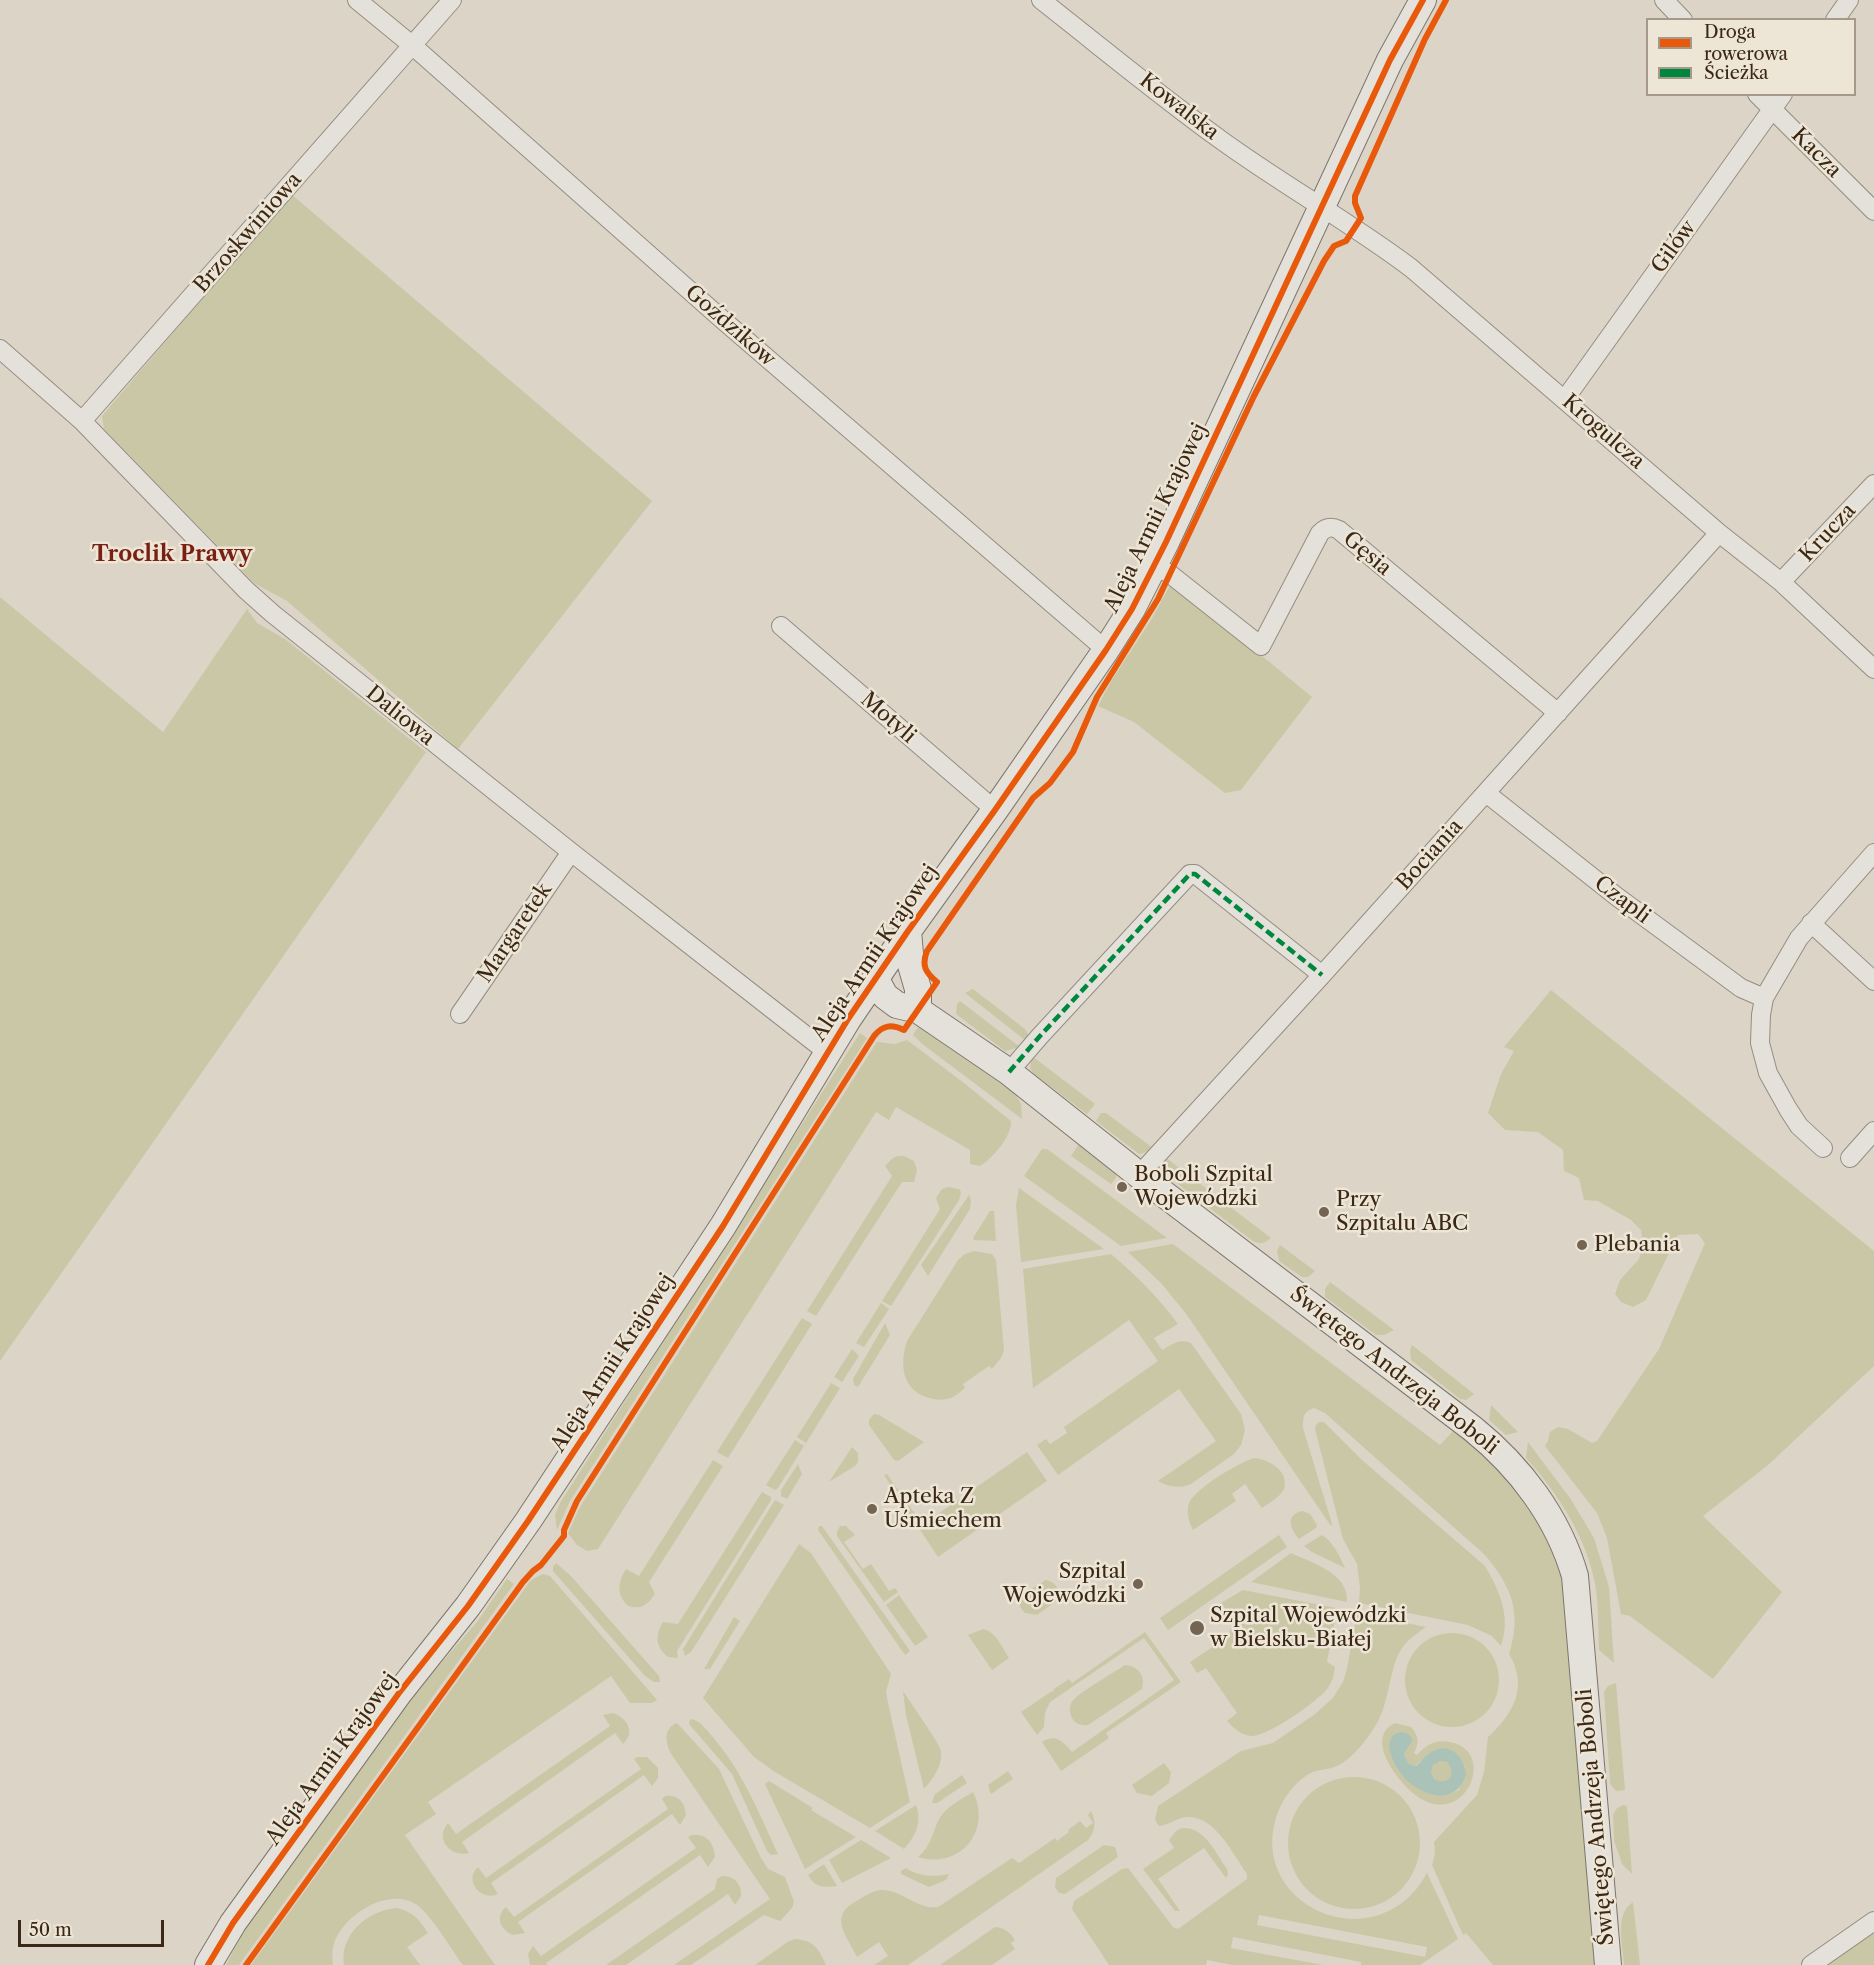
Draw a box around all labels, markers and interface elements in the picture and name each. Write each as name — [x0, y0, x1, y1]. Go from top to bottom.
legend — [1646, 18, 1856, 96]
text: Droga rowerowa — [1704, 21, 1788, 65]
text: Ścieżka — [1704, 62, 1769, 84]
street label: Kowalska — [1134, 68, 1224, 146]
street label: Kacza — [1786, 123, 1846, 183]
street label: Brzoskwiniowa — [189, 168, 307, 298]
street label: Gilów — [1646, 216, 1702, 278]
street label: Goździków — [680, 280, 780, 372]
street label: Krogulcza — [1557, 389, 1649, 475]
street label: Aleja Armii Krajowej — [1099, 419, 1213, 617]
street label: Krucza — [1795, 498, 1861, 568]
street label: Gęsia — [1338, 527, 1396, 581]
district label: Troclik Prawy — [92, 542, 252, 568]
street label: Daliowa — [361, 681, 439, 751]
street label: Motyli — [855, 687, 921, 749]
street label: Bociania — [1392, 814, 1468, 896]
street label: Aleja Armii Krajowej — [807, 860, 943, 1046]
street label: Czapli — [1589, 871, 1655, 929]
street label: Margaretek — [473, 878, 557, 988]
place label: Boboli Szpital Wojewódzki — [1134, 1162, 1273, 1212]
marker: Boboli Szpital Wojewódzki — [1115, 1180, 1129, 1194]
place label: Przy Szpitalu ABC — [1336, 1187, 1468, 1237]
marker: Przy Szpitalu ABC — [1317, 1205, 1331, 1219]
place label: Plebania — [1594, 1232, 1680, 1258]
marker: Plebania — [1575, 1238, 1589, 1252]
street label: Aleja Armii Krajowej — [546, 1269, 680, 1457]
street label: Świętego Andrzeja Boboli — [1285, 1282, 1503, 1460]
place label: Apteka Z Uśmiechem — [884, 1484, 1002, 1534]
marker: Apteka Z Uśmiechem — [865, 1502, 879, 1516]
place label: Szpital Wojewódzki — [1003, 1559, 1126, 1609]
marker: Szpital Wojewódzki — [1131, 1577, 1145, 1591]
place label: Szpital Wojewódzki w Bielsku-Białej — [1210, 1603, 1406, 1653]
marker: Szpital Wojewódzki w Bielsku-Białej — [1188, 1619, 1206, 1637]
street label: Aleja Armii Krajowej — [261, 1668, 403, 1850]
street label: Świętego Andrzeja Boboli — [1572, 1687, 1620, 1947]
scale bar — [21, 1908, 166, 1946]
text: 50 m — [29, 1919, 72, 1941]

